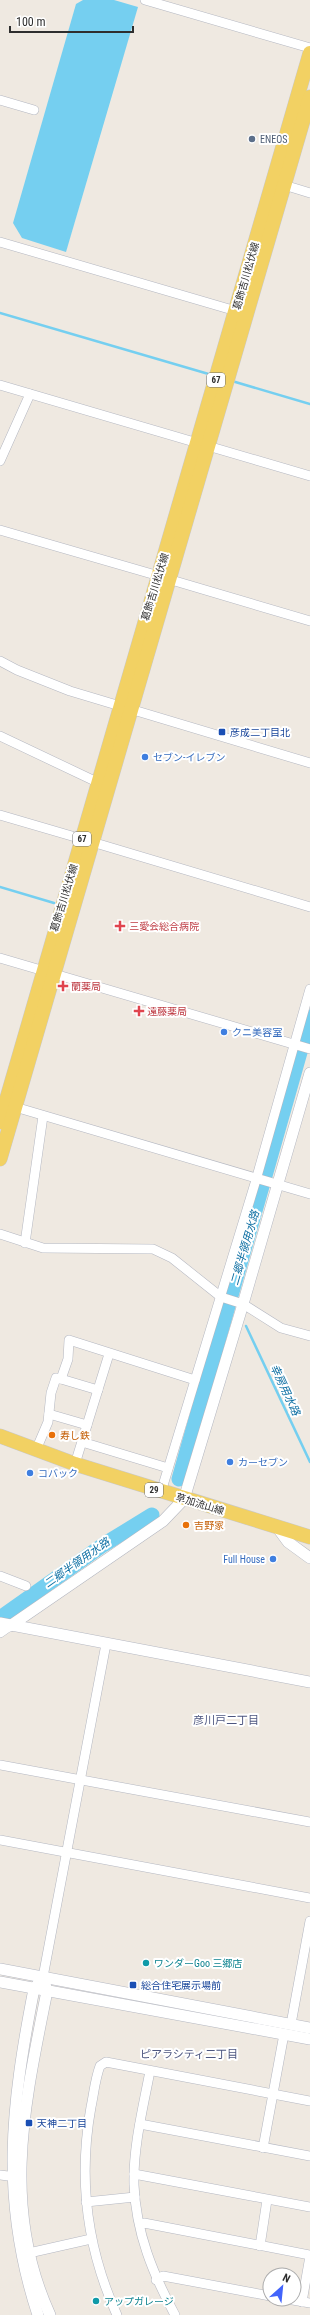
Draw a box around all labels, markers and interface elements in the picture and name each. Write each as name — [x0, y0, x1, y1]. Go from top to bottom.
scale bar — [10, 8, 133, 34]
text: 100 m — [16, 15, 46, 29]
marker: ENEOS — [247, 134, 257, 144]
place label: ENEOS — [260, 134, 287, 145]
street label: 葛飾吉川松伏線 — [231, 241, 261, 311]
road number: 67 — [207, 373, 225, 387]
street label: 葛飾吉川松伏線 — [140, 552, 170, 622]
marker: 彦成二丁目北 — [217, 727, 227, 737]
place label: 彦成二丁目北 — [230, 727, 290, 738]
marker: セブン-イレブン — [140, 752, 150, 762]
place label: セブン-イレブン — [153, 752, 225, 763]
road number: 67 — [73, 832, 91, 846]
street label: 葛飾吉川松伏線 — [49, 863, 79, 933]
marker: 三愛会総合病院 — [114, 920, 126, 932]
place label: 三愛会総合病院 — [129, 921, 199, 932]
marker: 蘭薬局 — [58, 981, 68, 991]
place label: 蘭薬局 — [71, 981, 101, 992]
marker: 遠藤薬局 — [134, 1006, 144, 1016]
place label: 遠藤薬局 — [147, 1006, 187, 1017]
marker: クニ美容室 — [219, 1027, 229, 1037]
place label: クニ美容室 — [232, 1027, 282, 1038]
water label: 二郷半領用水路 — [228, 1208, 262, 1287]
water label: 幸房用水路 — [267, 1362, 303, 1419]
marker: 寿し鉄 — [47, 1430, 57, 1440]
place label: 寿し鉄 — [60, 1430, 90, 1441]
marker: カーセブン — [225, 1457, 235, 1467]
place label: カーセブン — [238, 1457, 288, 1468]
marker: コバック — [25, 1468, 35, 1478]
place label: コバック — [38, 1468, 78, 1479]
road number: 29 — [145, 1483, 163, 1497]
street label: 草加流山線 — [174, 1491, 226, 1517]
marker: 吉野家 — [181, 1520, 191, 1530]
place label: 吉野家 — [194, 1520, 224, 1531]
water label: 二郷半領用水路 — [42, 1535, 113, 1590]
place label: Full House — [223, 1554, 265, 1565]
marker: Full House — [268, 1554, 278, 1564]
district label: 彦川戸二丁目 — [193, 1714, 259, 1727]
marker: ワンダーGoo 三郷店 — [141, 1958, 151, 1968]
place label: ワンダーGoo 三郷店 — [154, 1958, 242, 1969]
marker: 総合住宅展示場前 — [128, 1980, 138, 1990]
place label: 総合住宅展示場前 — [141, 1980, 221, 1991]
district label: ピアラシティ二丁目 — [140, 2048, 238, 2061]
marker: 天神二丁目 — [24, 2118, 34, 2128]
place label: 天神二丁目 — [37, 2118, 87, 2129]
north arrow — [262, 2267, 302, 2307]
text: N — [280, 2271, 292, 2286]
marker: アップガレージ — [91, 2296, 101, 2306]
place label: アップガレージ — [104, 2296, 174, 2307]

